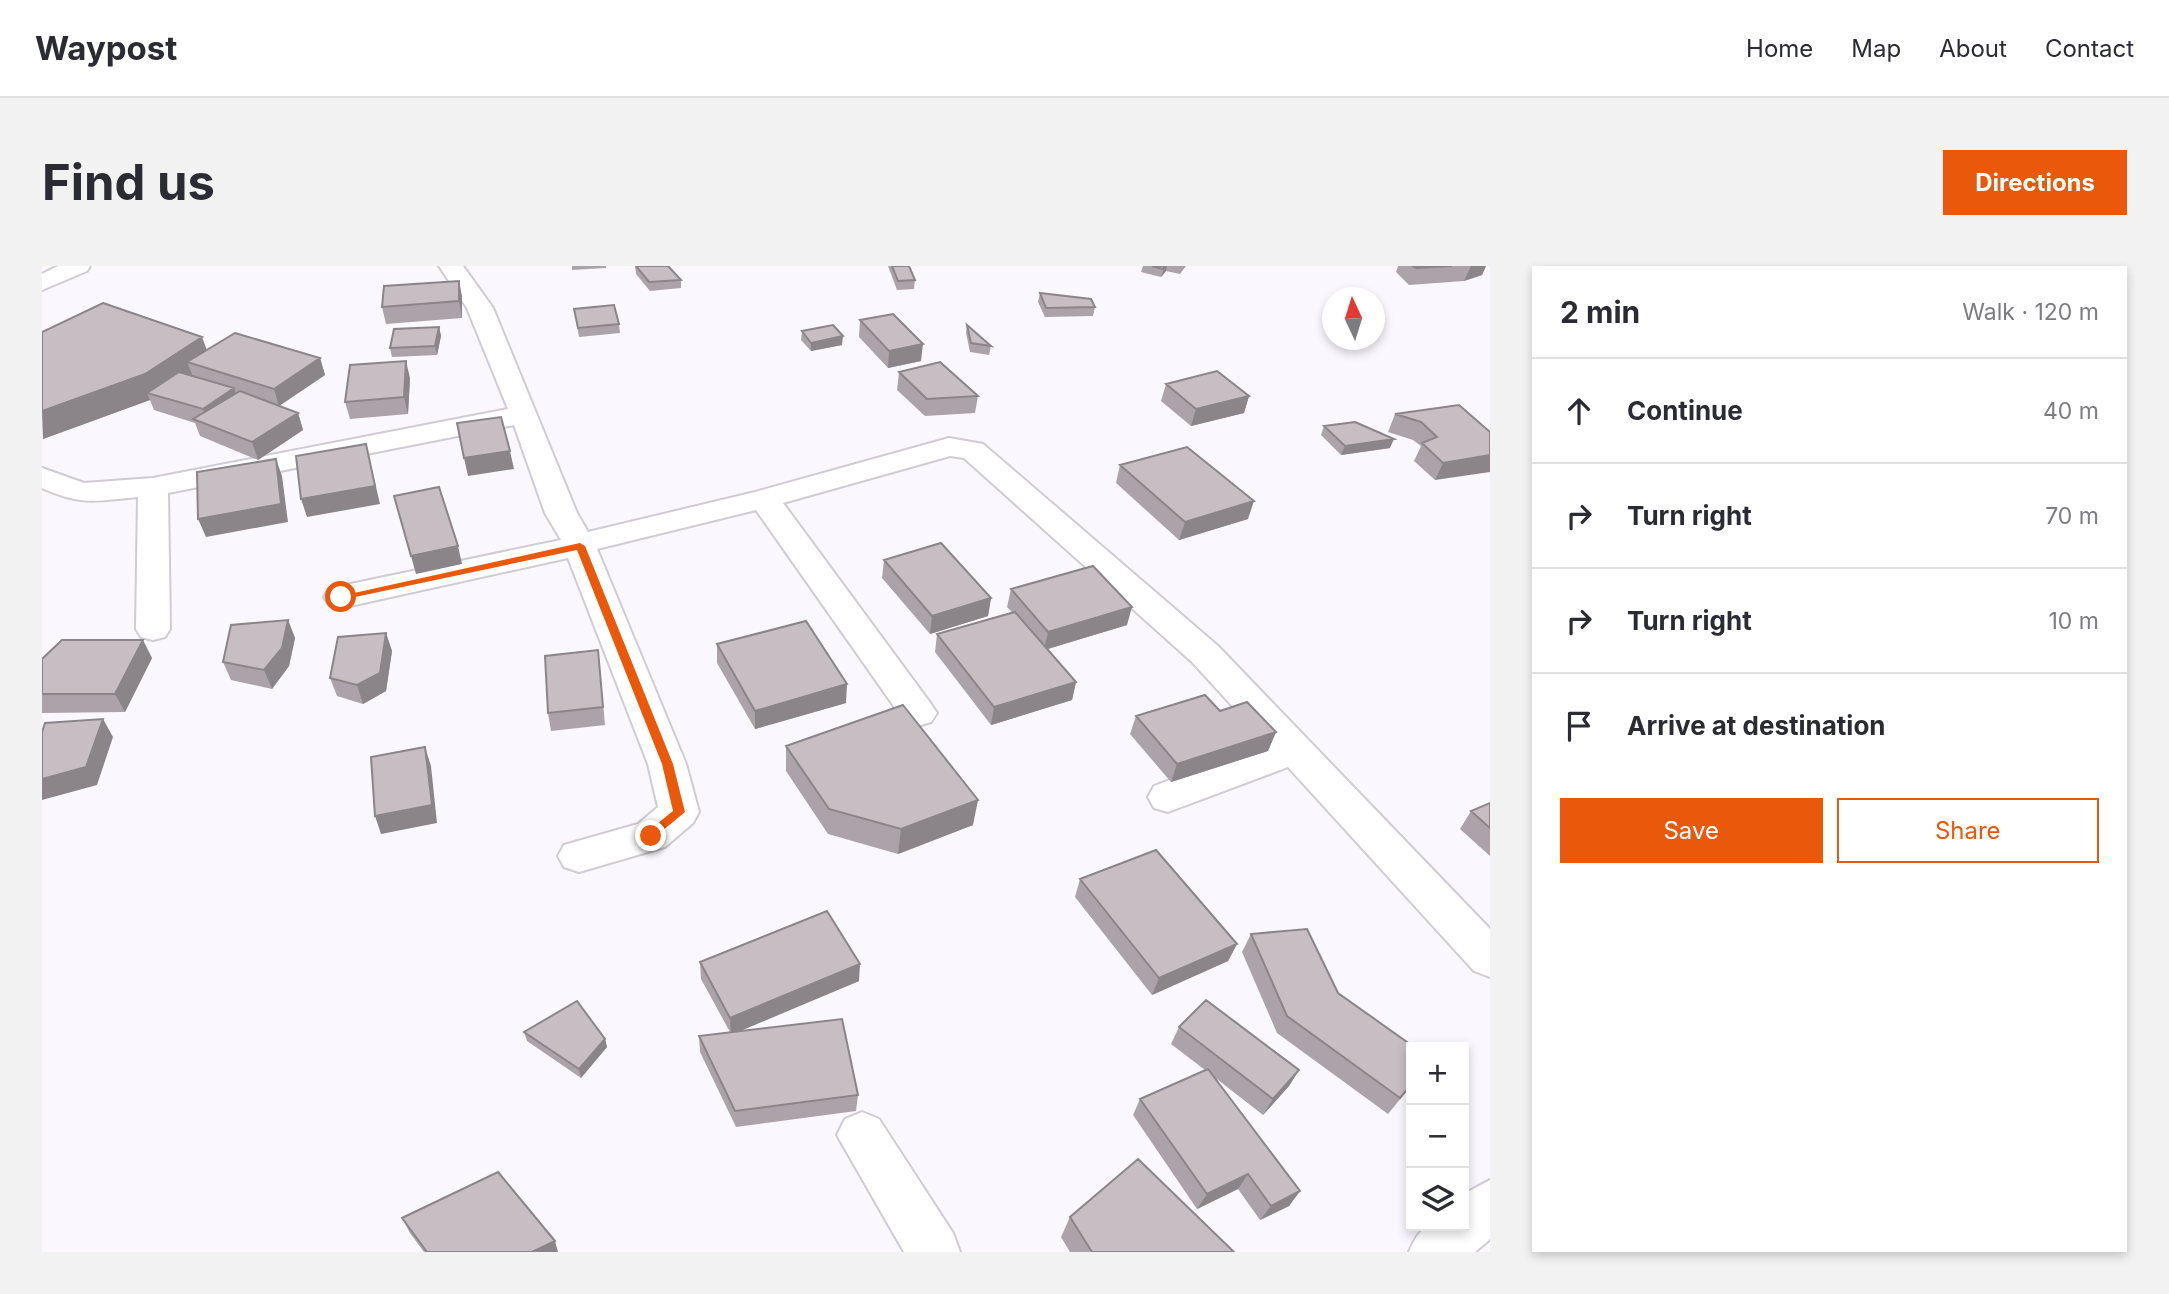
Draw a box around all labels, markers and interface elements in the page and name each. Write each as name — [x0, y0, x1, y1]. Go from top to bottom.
text: Waypost — [35, 28, 177, 68]
text: Home — [1746, 34, 1813, 63]
text: Map — [1851, 34, 1901, 63]
text: About — [1939, 34, 2007, 63]
text: Contact — [2045, 34, 2134, 63]
button: Directions — [1943, 150, 2127, 215]
text: Find us — [42, 153, 215, 212]
north arrow — [1322, 287, 1385, 350]
text: 2 min — [1560, 294, 1640, 330]
text: Walk · 120 m — [1962, 298, 2099, 326]
icon: ahead — [1560, 392, 1598, 430]
text: Continue — [1627, 395, 1743, 426]
text: 40 m — [2043, 397, 2099, 425]
icon: right — [1560, 497, 1598, 535]
text: Turn right — [1627, 500, 1752, 531]
text: 70 m — [2045, 502, 2099, 530]
route start — [325, 581, 356, 612]
icon: right — [1560, 602, 1598, 640]
text: Turn right — [1627, 605, 1752, 636]
text: 10 m — [2049, 607, 2099, 635]
icon: arrive — [1560, 707, 1598, 745]
text: Arrive at destination — [1627, 710, 1886, 741]
button: Save — [1560, 798, 1823, 863]
button: Share — [1837, 798, 2099, 863]
route end — [635, 820, 666, 851]
map controls — [1406, 1042, 1469, 1231]
button: + — [1406, 1042, 1469, 1105]
button: − — [1406, 1105, 1469, 1168]
button: layers — [1406, 1168, 1469, 1231]

